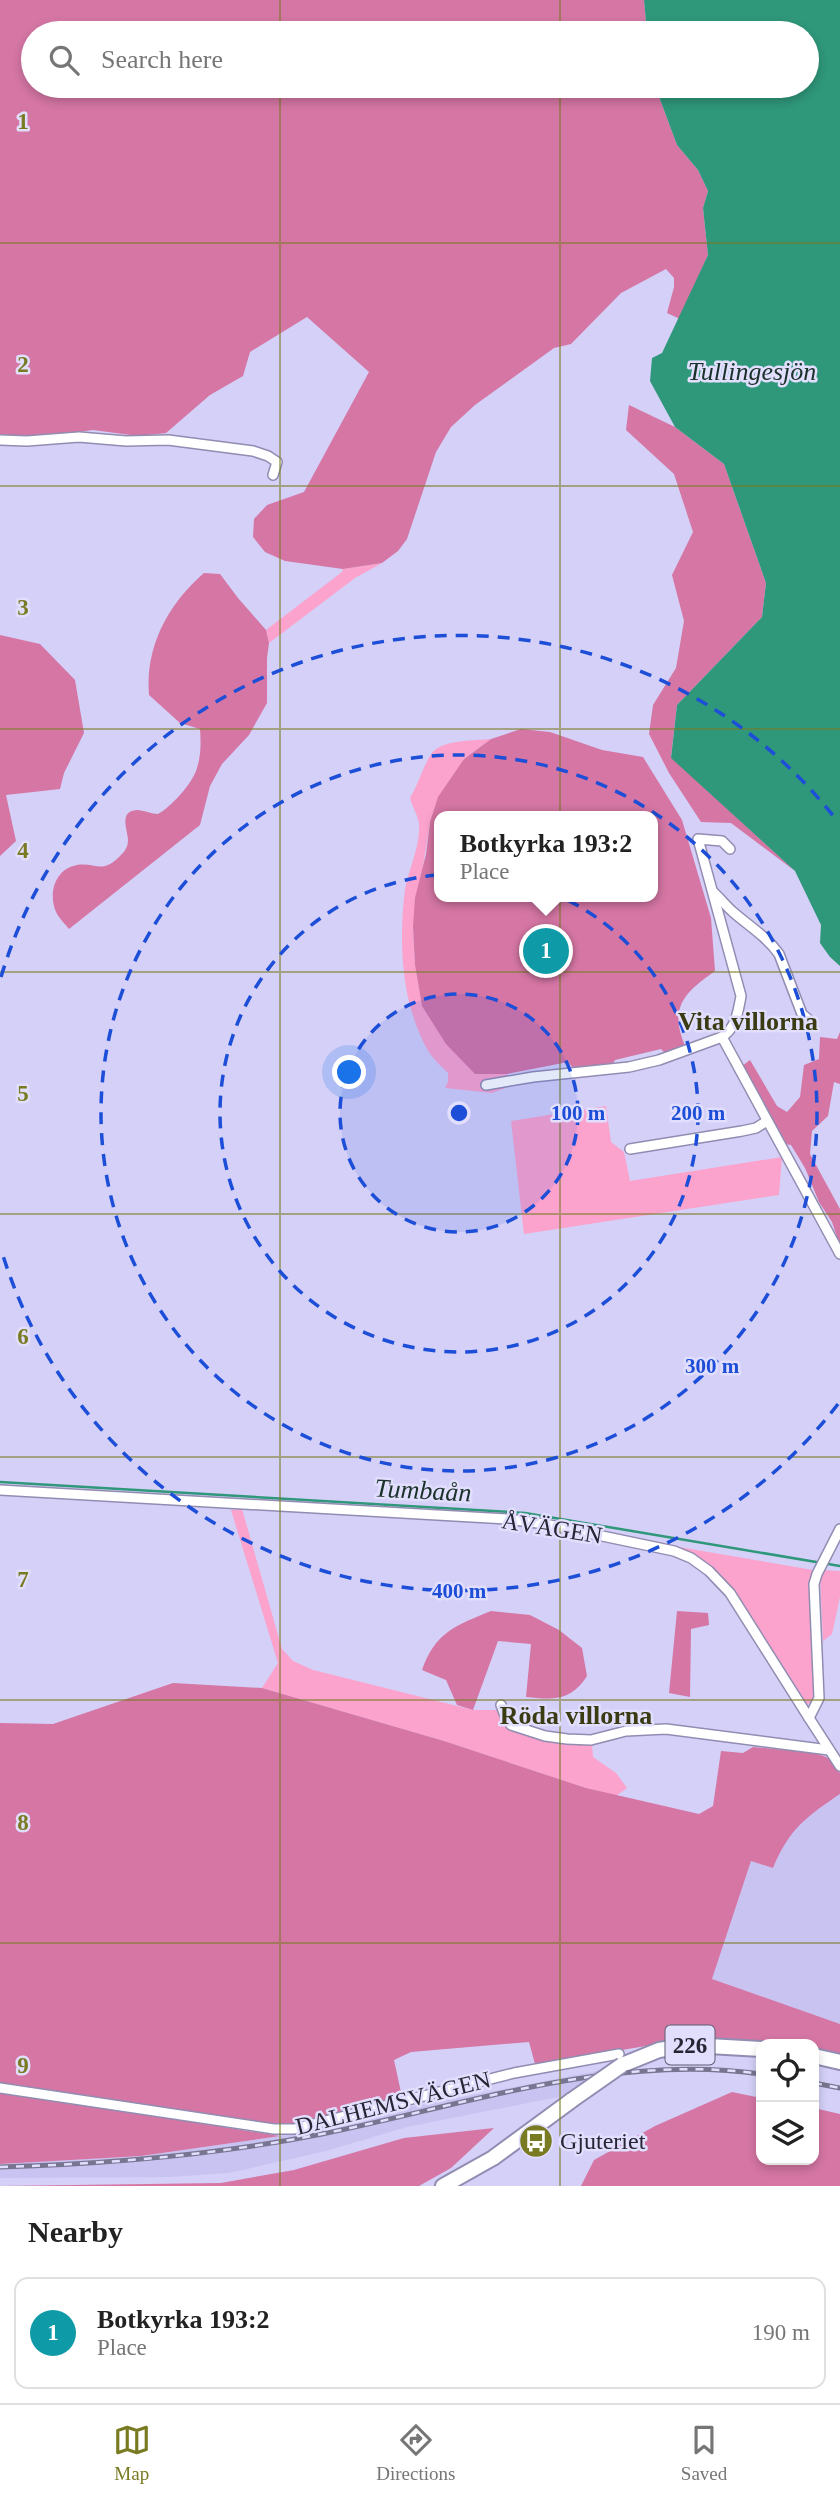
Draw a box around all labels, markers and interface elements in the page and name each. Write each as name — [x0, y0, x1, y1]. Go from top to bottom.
search box — [21, 21, 819, 98]
icon: search — [45, 41, 83, 79]
text: Search here — [101, 45, 223, 74]
text: 1 — [17, 109, 29, 134]
text: 2 — [17, 352, 29, 377]
water label: Tullingesjön — [688, 357, 816, 386]
text: 3 — [17, 595, 29, 620]
popup — [434, 811, 658, 902]
text: Botkyrka 193:2 — [460, 829, 632, 858]
text: 4 — [17, 838, 29, 863]
text: Place — [460, 859, 510, 884]
pin: 1 — [523, 925, 569, 977]
district label: Vita villorna — [678, 1007, 818, 1036]
your location — [332, 1055, 366, 1089]
text: 5 — [17, 1081, 29, 1106]
centre of rings — [447, 1101, 471, 1125]
text: 100 m — [551, 1101, 606, 1125]
text: 200 m — [671, 1101, 726, 1125]
text: 6 — [17, 1324, 29, 1349]
text: 300 m — [685, 1354, 740, 1378]
water label: Tumbaån — [374, 1473, 472, 1508]
street label: ÅVÄGEN — [500, 1507, 604, 1549]
text: 7 — [17, 1567, 29, 1592]
text: 400 m — [432, 1579, 487, 1603]
district label: Röda villorna — [500, 1701, 652, 1730]
text: 8 — [17, 1810, 29, 1835]
road number: 226 — [666, 2026, 714, 2064]
map controls — [756, 2039, 819, 2165]
button: locate — [756, 2039, 819, 2102]
text: 9 — [17, 2053, 29, 2078]
street label: DALHEMSVÄGEN — [293, 2066, 493, 2140]
button: layers — [756, 2102, 819, 2165]
bus stop icon: Gjuteriet — [517, 2122, 555, 2160]
place label: Gjuteriet — [560, 2128, 646, 2154]
text: Nearby — [28, 2215, 123, 2248]
text: Botkyrka 193:2 — [97, 2305, 270, 2334]
text: 1 — [47, 2320, 59, 2345]
text: 190 m — [752, 2320, 810, 2345]
text: Place — [97, 2335, 147, 2360]
tab: Map — [113, 2421, 151, 2485]
tab: Directions — [376, 2421, 455, 2485]
tab: Saved — [681, 2421, 727, 2485]

